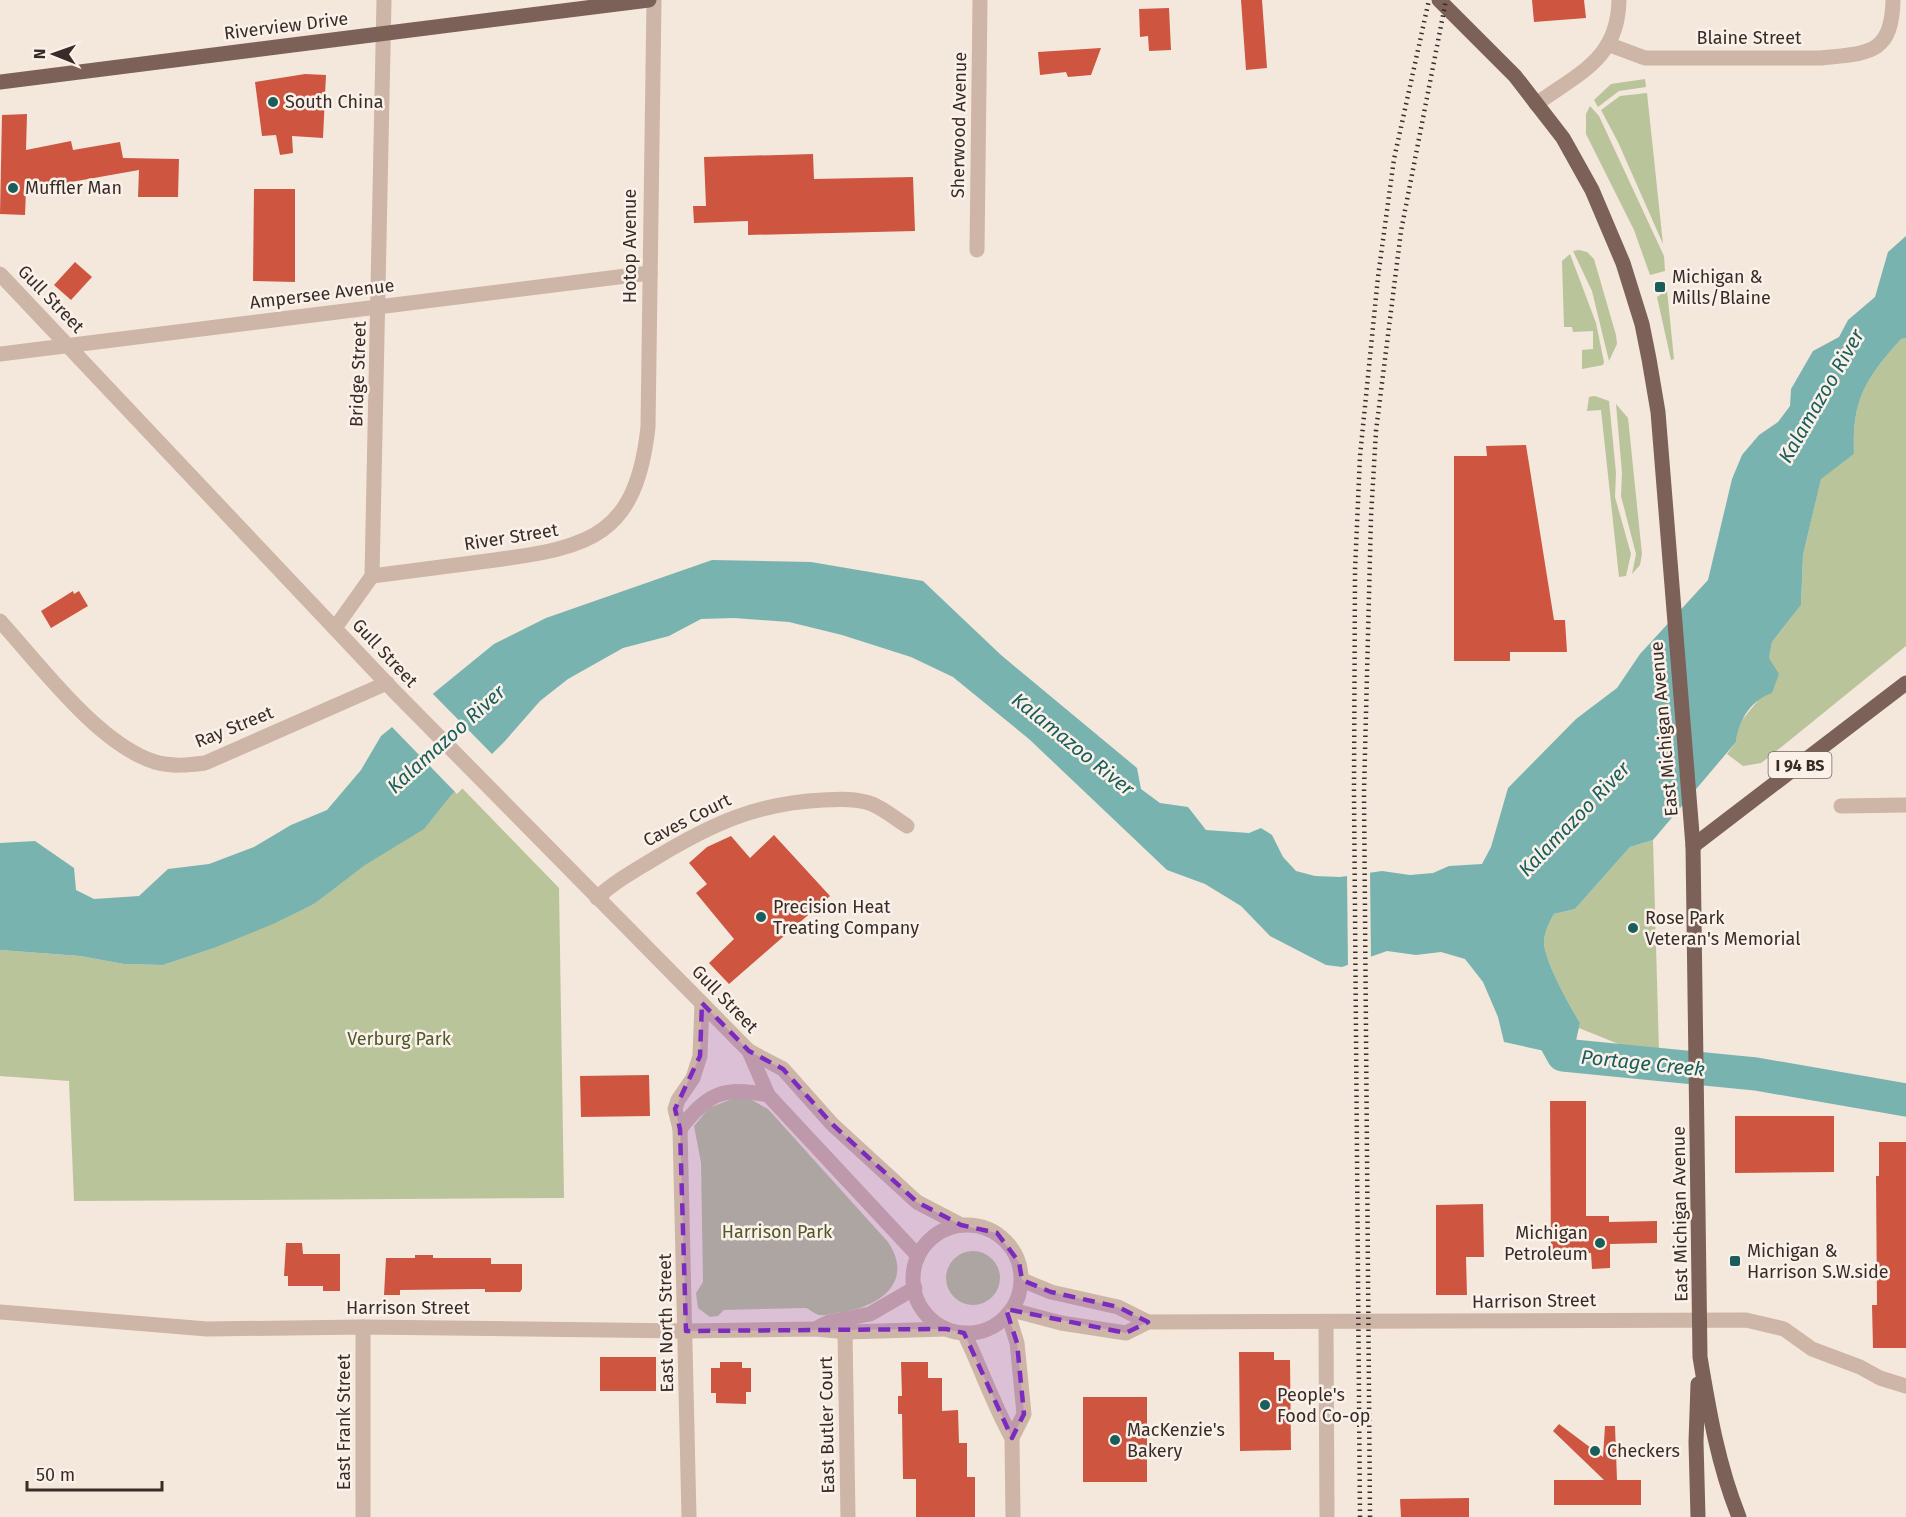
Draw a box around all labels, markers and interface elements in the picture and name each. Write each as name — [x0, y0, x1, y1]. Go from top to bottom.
street label: Riverview Drive — [223, 7, 349, 45]
north arrow — [24, 24, 84, 84]
street label: Blaine Street — [1697, 27, 1802, 49]
text: N — [30, 48, 49, 59]
street label: Sherwood Avenue — [947, 52, 971, 198]
place label: South China — [285, 91, 383, 113]
marker: South China — [266, 95, 280, 109]
place label: Muffler Man — [25, 177, 122, 199]
marker: Muffler Man — [6, 181, 20, 195]
street label: Hotop Avenue — [619, 189, 641, 303]
street label: Gull Street — [13, 260, 89, 338]
place label: Michigan & Mills/Blaine — [1672, 266, 1771, 309]
street label: Ampersee Avenue — [248, 274, 396, 314]
marker: Michigan & Mills/Blaine — [1653, 280, 1667, 294]
street label: Bridge Street — [345, 320, 371, 427]
water label: Kalamazoo River — [1773, 324, 1870, 467]
street label: River Street — [462, 519, 560, 555]
street label: Gull Street — [348, 614, 423, 692]
street label: East Michigan Avenue — [1645, 640, 1683, 818]
water label: Kalamazoo River — [382, 679, 511, 798]
water label: Kalamazoo River — [1007, 687, 1140, 801]
street label: Ray Street — [192, 701, 277, 753]
road number: I 94 BS — [1768, 752, 1832, 778]
water label: Kalamazoo River — [1513, 756, 1636, 881]
street label: Caves Court — [640, 788, 735, 851]
place label: Precision Heat Treating Company — [773, 896, 919, 939]
place label: Rose Park Veteran's Memorial — [1645, 907, 1800, 950]
marker: Precision Heat Treating Company — [754, 910, 768, 924]
marker: Rose Park Veteran's Memorial — [1626, 921, 1640, 935]
street label: Gull Street — [687, 960, 763, 1038]
park label: Verburg Park — [347, 1028, 452, 1050]
water label: Portage Creek — [1580, 1045, 1706, 1081]
street label: East Michigan Avenue — [1667, 1126, 1693, 1302]
park label: Harrison Park — [722, 1221, 833, 1243]
place label: Michigan Petroleum — [1504, 1222, 1588, 1265]
marker: Michigan Petroleum — [1593, 1236, 1607, 1250]
place label: Michigan & Harrison S.W.side — [1747, 1240, 1889, 1283]
street label: East North Street — [654, 1253, 678, 1393]
marker: Michigan & Harrison S.W.side — [1728, 1254, 1742, 1268]
street label: Harrison Street — [1472, 1289, 1597, 1313]
street label: Harrison Street — [346, 1297, 471, 1319]
street label: East Frank Street — [333, 1353, 355, 1490]
street label: East Butler Court — [815, 1356, 839, 1494]
place label: People's Food Co-op — [1277, 1384, 1370, 1427]
marker: People's Food Co-op — [1258, 1398, 1272, 1412]
place label: MacKenzie's Bakery — [1127, 1419, 1225, 1462]
marker: MacKenzie's Bakery — [1108, 1433, 1122, 1447]
place label: Checkers — [1607, 1440, 1680, 1462]
marker: Checkers — [1588, 1444, 1602, 1458]
scale bar — [27, 1454, 162, 1492]
text: 50 m — [36, 1464, 75, 1486]

